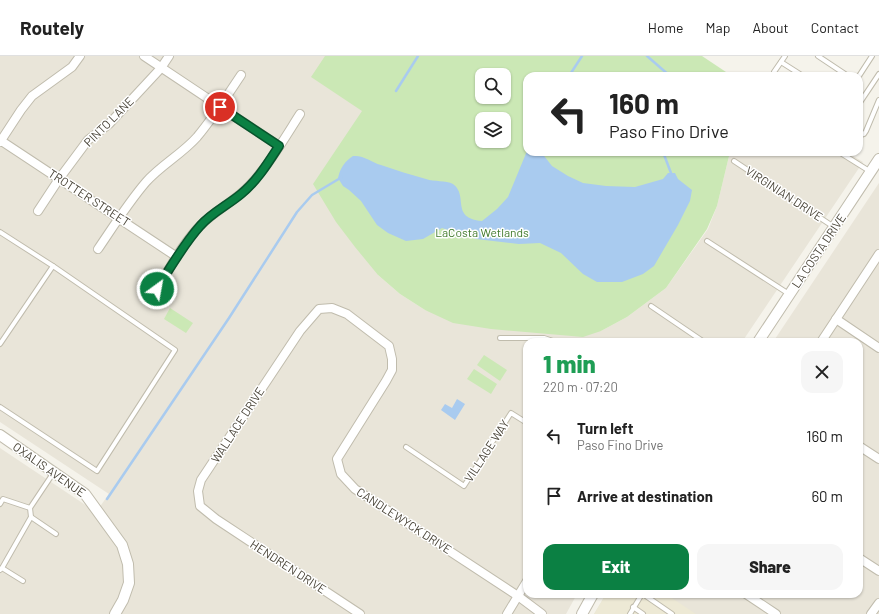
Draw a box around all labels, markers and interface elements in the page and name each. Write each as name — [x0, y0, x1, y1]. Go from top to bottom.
text: Routely — [20, 16, 84, 39]
text: Home — [648, 19, 684, 36]
text: Map — [706, 19, 730, 36]
text: About — [752, 19, 789, 36]
text: Contact — [811, 19, 859, 36]
map controls — [475, 68, 511, 148]
button: search — [475, 68, 511, 104]
text: 160 m — [609, 86, 679, 120]
icon: left — [543, 88, 595, 140]
pin — [203, 90, 237, 124]
street label: PINTO LANE — [81, 94, 136, 149]
icon: arrive — [209, 96, 231, 118]
button: layers — [475, 112, 511, 148]
text: Paso Fino Drive — [609, 120, 729, 142]
street label: VIRGINIAN DRIVE — [743, 163, 826, 223]
street label: TROTTER STREET — [46, 166, 133, 229]
street label: LA COSTA DRIVE — [788, 211, 848, 290]
park label: LaCosta Wetlands — [435, 225, 529, 239]
position arrow — [136, 268, 178, 310]
text: 1 min — [543, 349, 596, 378]
button: close — [801, 351, 843, 393]
text: 220 m · 07:20 — [543, 379, 618, 395]
street label: WALLACE DRIVE — [208, 384, 267, 465]
street label: VILLAGE WAY — [461, 417, 512, 484]
text: Turn left — [577, 419, 633, 437]
icon: left — [543, 425, 565, 447]
text: 160 m — [806, 427, 843, 445]
text: Paso Fino Drive — [577, 437, 664, 453]
street label: OXALIS AVENUE — [11, 439, 88, 499]
street label: CANDLEWYCK DRIVE — [355, 484, 455, 556]
icon: arrive — [543, 485, 565, 507]
text: Arrive at destination — [577, 487, 713, 505]
text: 60 m — [811, 487, 843, 505]
street label: HENDREN DRIVE — [248, 536, 329, 596]
button: Exit — [543, 544, 689, 590]
button: Share — [697, 544, 843, 590]

